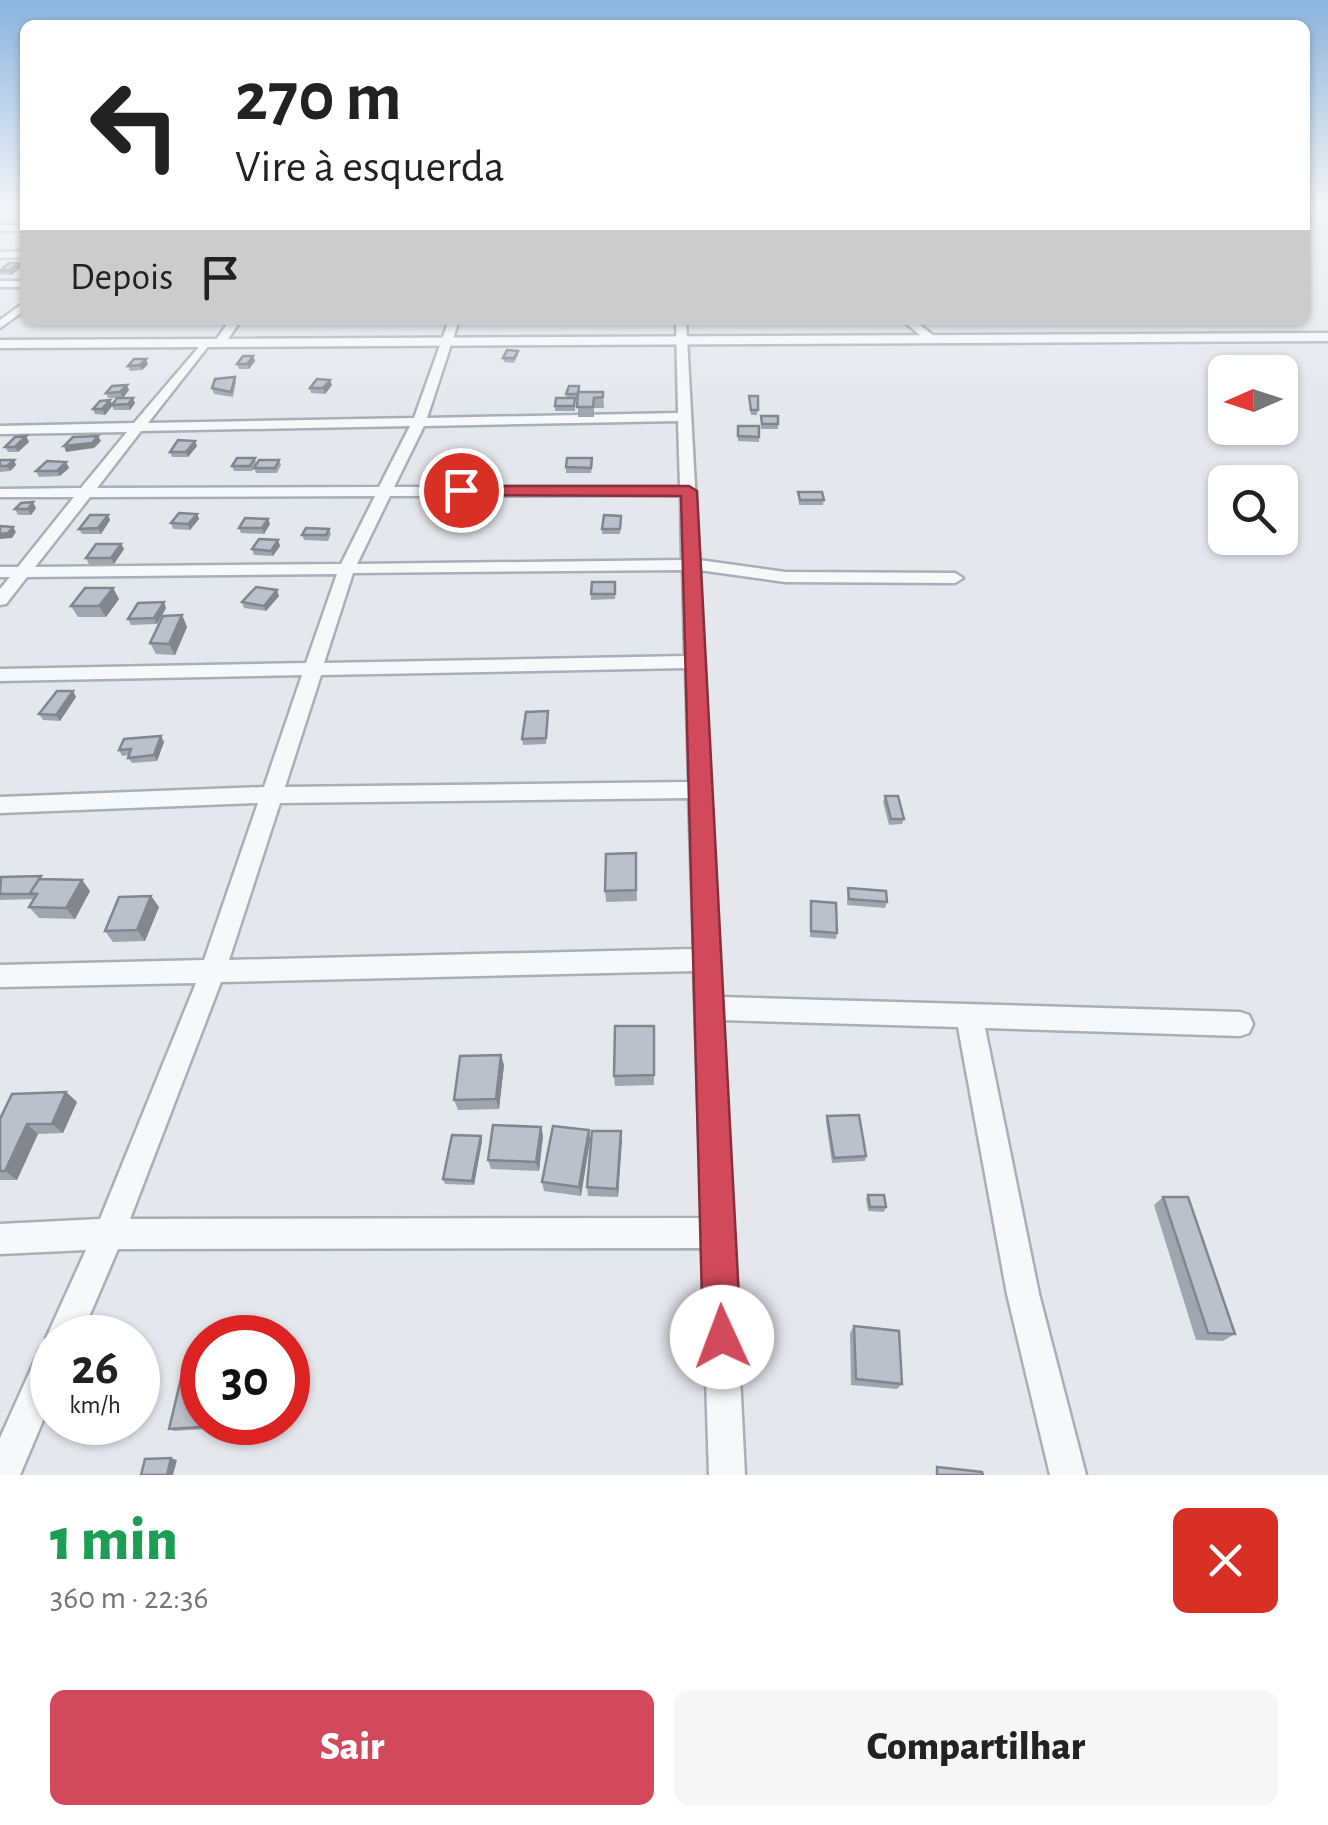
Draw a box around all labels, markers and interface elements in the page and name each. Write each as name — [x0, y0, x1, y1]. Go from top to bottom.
icon: left — [70, 60, 200, 190]
text: 270 m — [235, 63, 402, 133]
text: Vire à esquerda — [235, 145, 505, 190]
icon: arrive — [193, 250, 248, 305]
text: Depois — [70, 259, 173, 297]
north arrow — [1208, 355, 1298, 445]
map controls — [1208, 355, 1298, 555]
pin — [419, 448, 504, 533]
icon: arrive — [434, 463, 489, 518]
button: search — [1208, 465, 1298, 555]
position arrow — [670, 1285, 774, 1389]
speed limit sign: 30 — [180, 1315, 310, 1445]
text: 26 — [71, 1343, 119, 1393]
text: km/h — [69, 1393, 121, 1418]
button: close — [1173, 1508, 1278, 1613]
text: 1 min — [50, 1511, 178, 1571]
text: 360 m · 22:36 — [50, 1582, 209, 1614]
button: Sair — [50, 1690, 654, 1805]
button: Compartilhar — [674, 1690, 1278, 1805]

